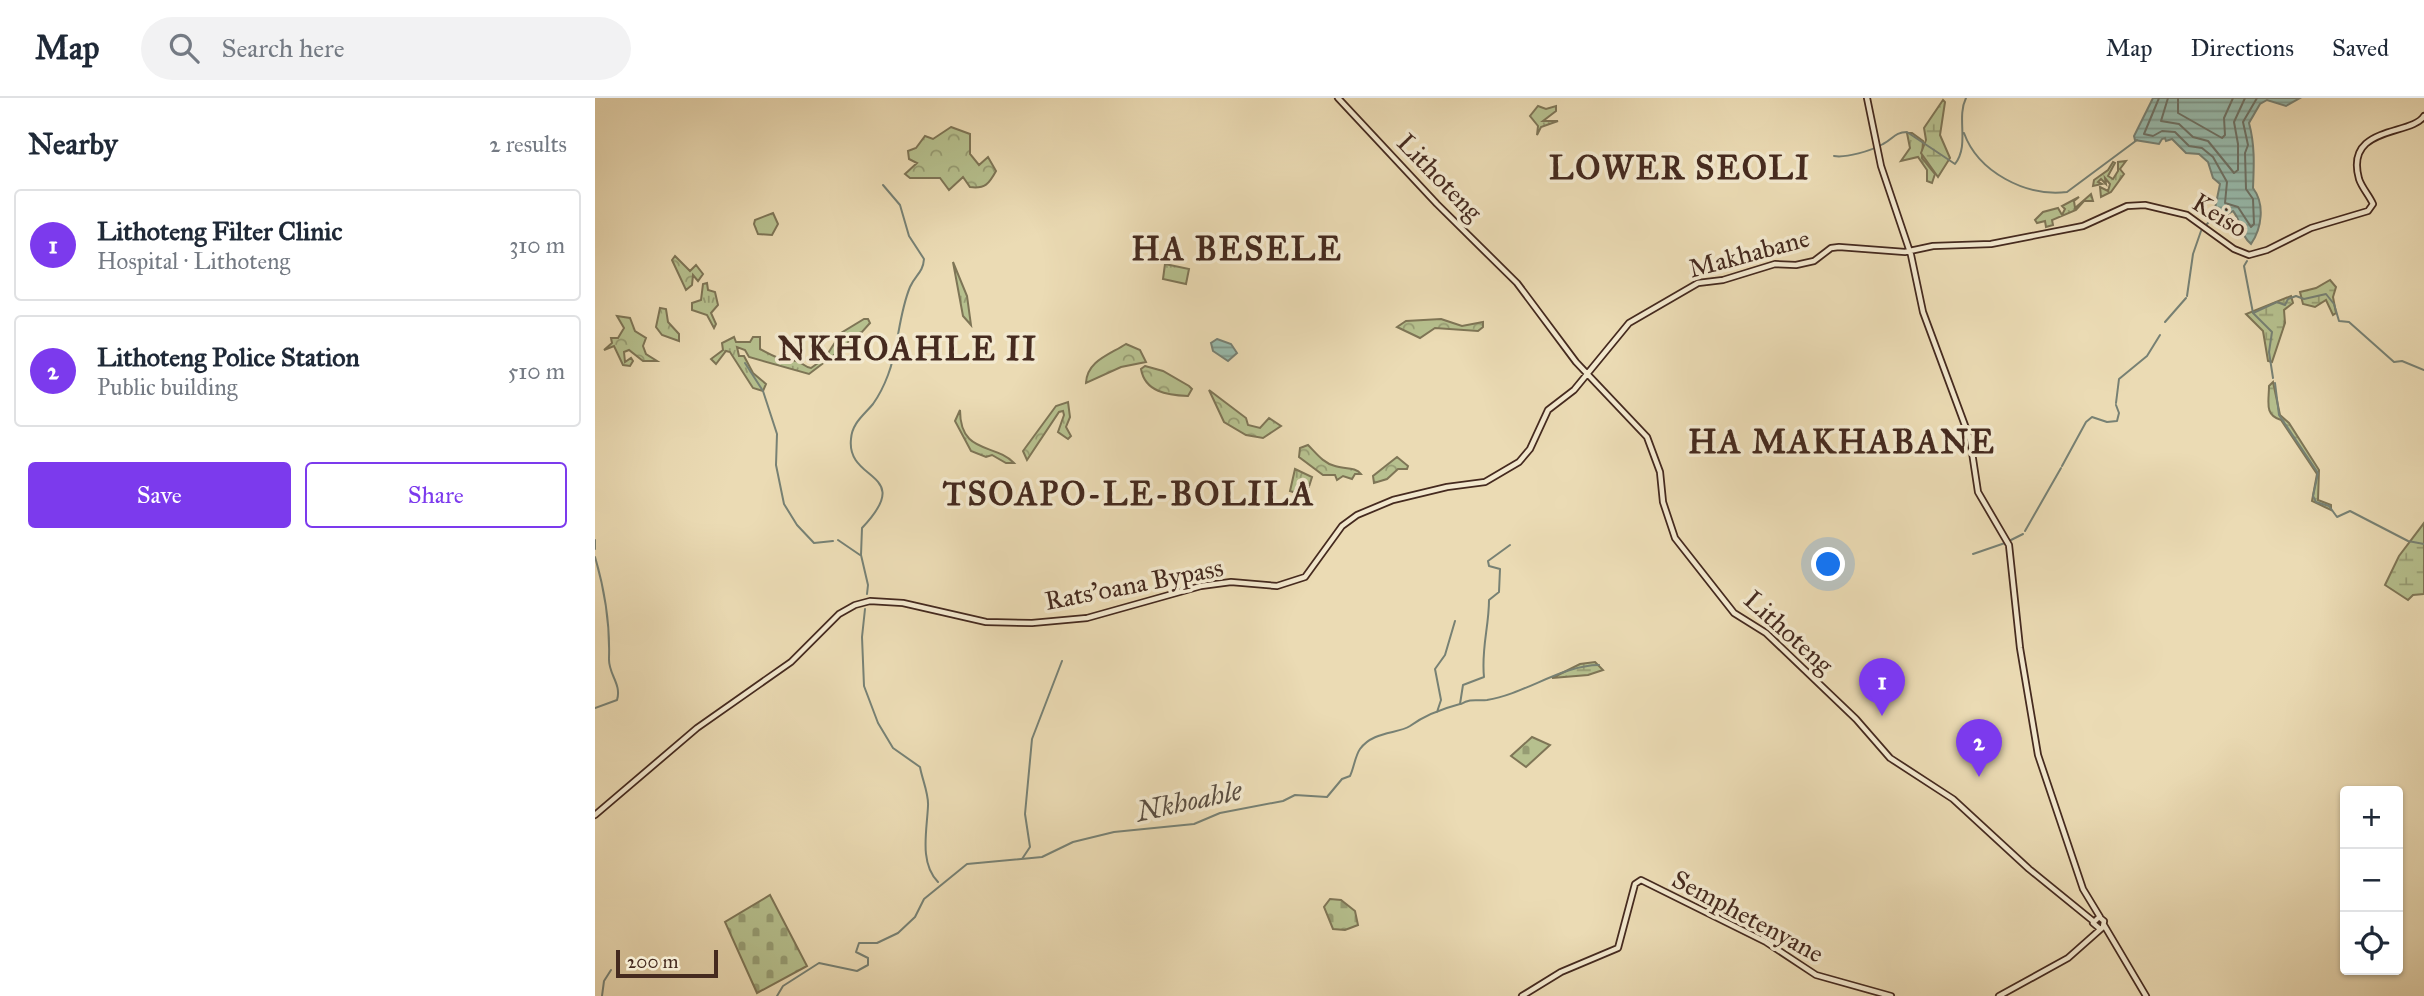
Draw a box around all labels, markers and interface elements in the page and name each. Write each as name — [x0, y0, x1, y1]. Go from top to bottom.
search box — [141, 17, 631, 80]
text: Map — [35, 28, 99, 68]
icon: search — [165, 29, 203, 67]
text: Search here — [221, 32, 345, 64]
text: Map — [2106, 33, 2153, 63]
text: Directions — [2191, 33, 2294, 63]
text: Saved — [2332, 33, 2389, 63]
text: Nearby — [28, 126, 118, 162]
street label: Lithoteng — [1391, 127, 1490, 228]
text: 2 results — [489, 130, 567, 158]
district label: LOWER SEOLI — [1549, 148, 1811, 188]
street label: Keiso — [2187, 186, 2253, 244]
text: Lithoteng Filter Clinic — [97, 215, 342, 247]
street label: Makhabane — [1685, 221, 1813, 284]
district label: HA BESELE — [1131, 229, 1343, 269]
text: 1 — [48, 231, 58, 259]
text: 310 m — [509, 231, 565, 259]
text: Hospital · Lithoteng — [97, 247, 290, 275]
district label: NKHOAHLE II — [778, 329, 1038, 369]
text: Lithoteng Police Station — [97, 341, 360, 373]
text: 2 — [47, 357, 59, 385]
text: 510 m — [508, 357, 565, 385]
text: Public building — [97, 373, 237, 401]
district label: HA MAKHABANE — [1688, 422, 1996, 462]
button: Save — [28, 462, 291, 528]
button: Share — [305, 462, 567, 528]
district label: TSOAPO-LE-BOLILA — [943, 474, 1315, 514]
your location — [1811, 547, 1845, 581]
street label: Rats'oana Bypass — [1042, 551, 1226, 617]
street label: Lithoteng — [1738, 584, 1841, 681]
pin: 1 — [1859, 658, 1905, 716]
pin: 2 — [1956, 719, 2002, 777]
water label: Nkhoahle — [1131, 773, 1245, 830]
map controls — [2340, 786, 2403, 975]
button: + — [2340, 786, 2403, 849]
button: − — [2340, 849, 2403, 912]
street label: Semphetenyane — [1667, 863, 1830, 969]
button: locate — [2340, 912, 2403, 975]
scale bar — [616, 947, 717, 979]
text: 200 m — [627, 950, 679, 973]

